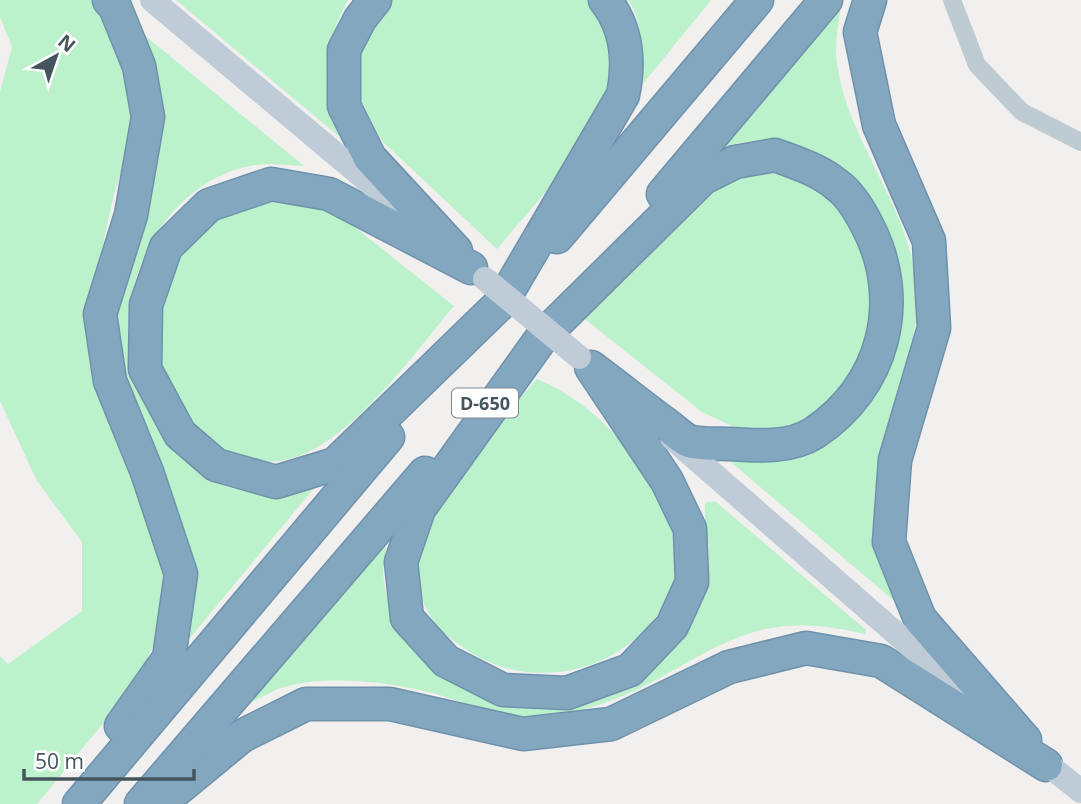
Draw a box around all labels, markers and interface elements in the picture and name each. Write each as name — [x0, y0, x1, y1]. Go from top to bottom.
north arrow — [21, 21, 91, 91]
text: N — [53, 28, 81, 58]
road number: D-650 — [452, 388, 518, 418]
scale bar — [24, 738, 194, 782]
text: 50 m — [35, 747, 84, 775]

